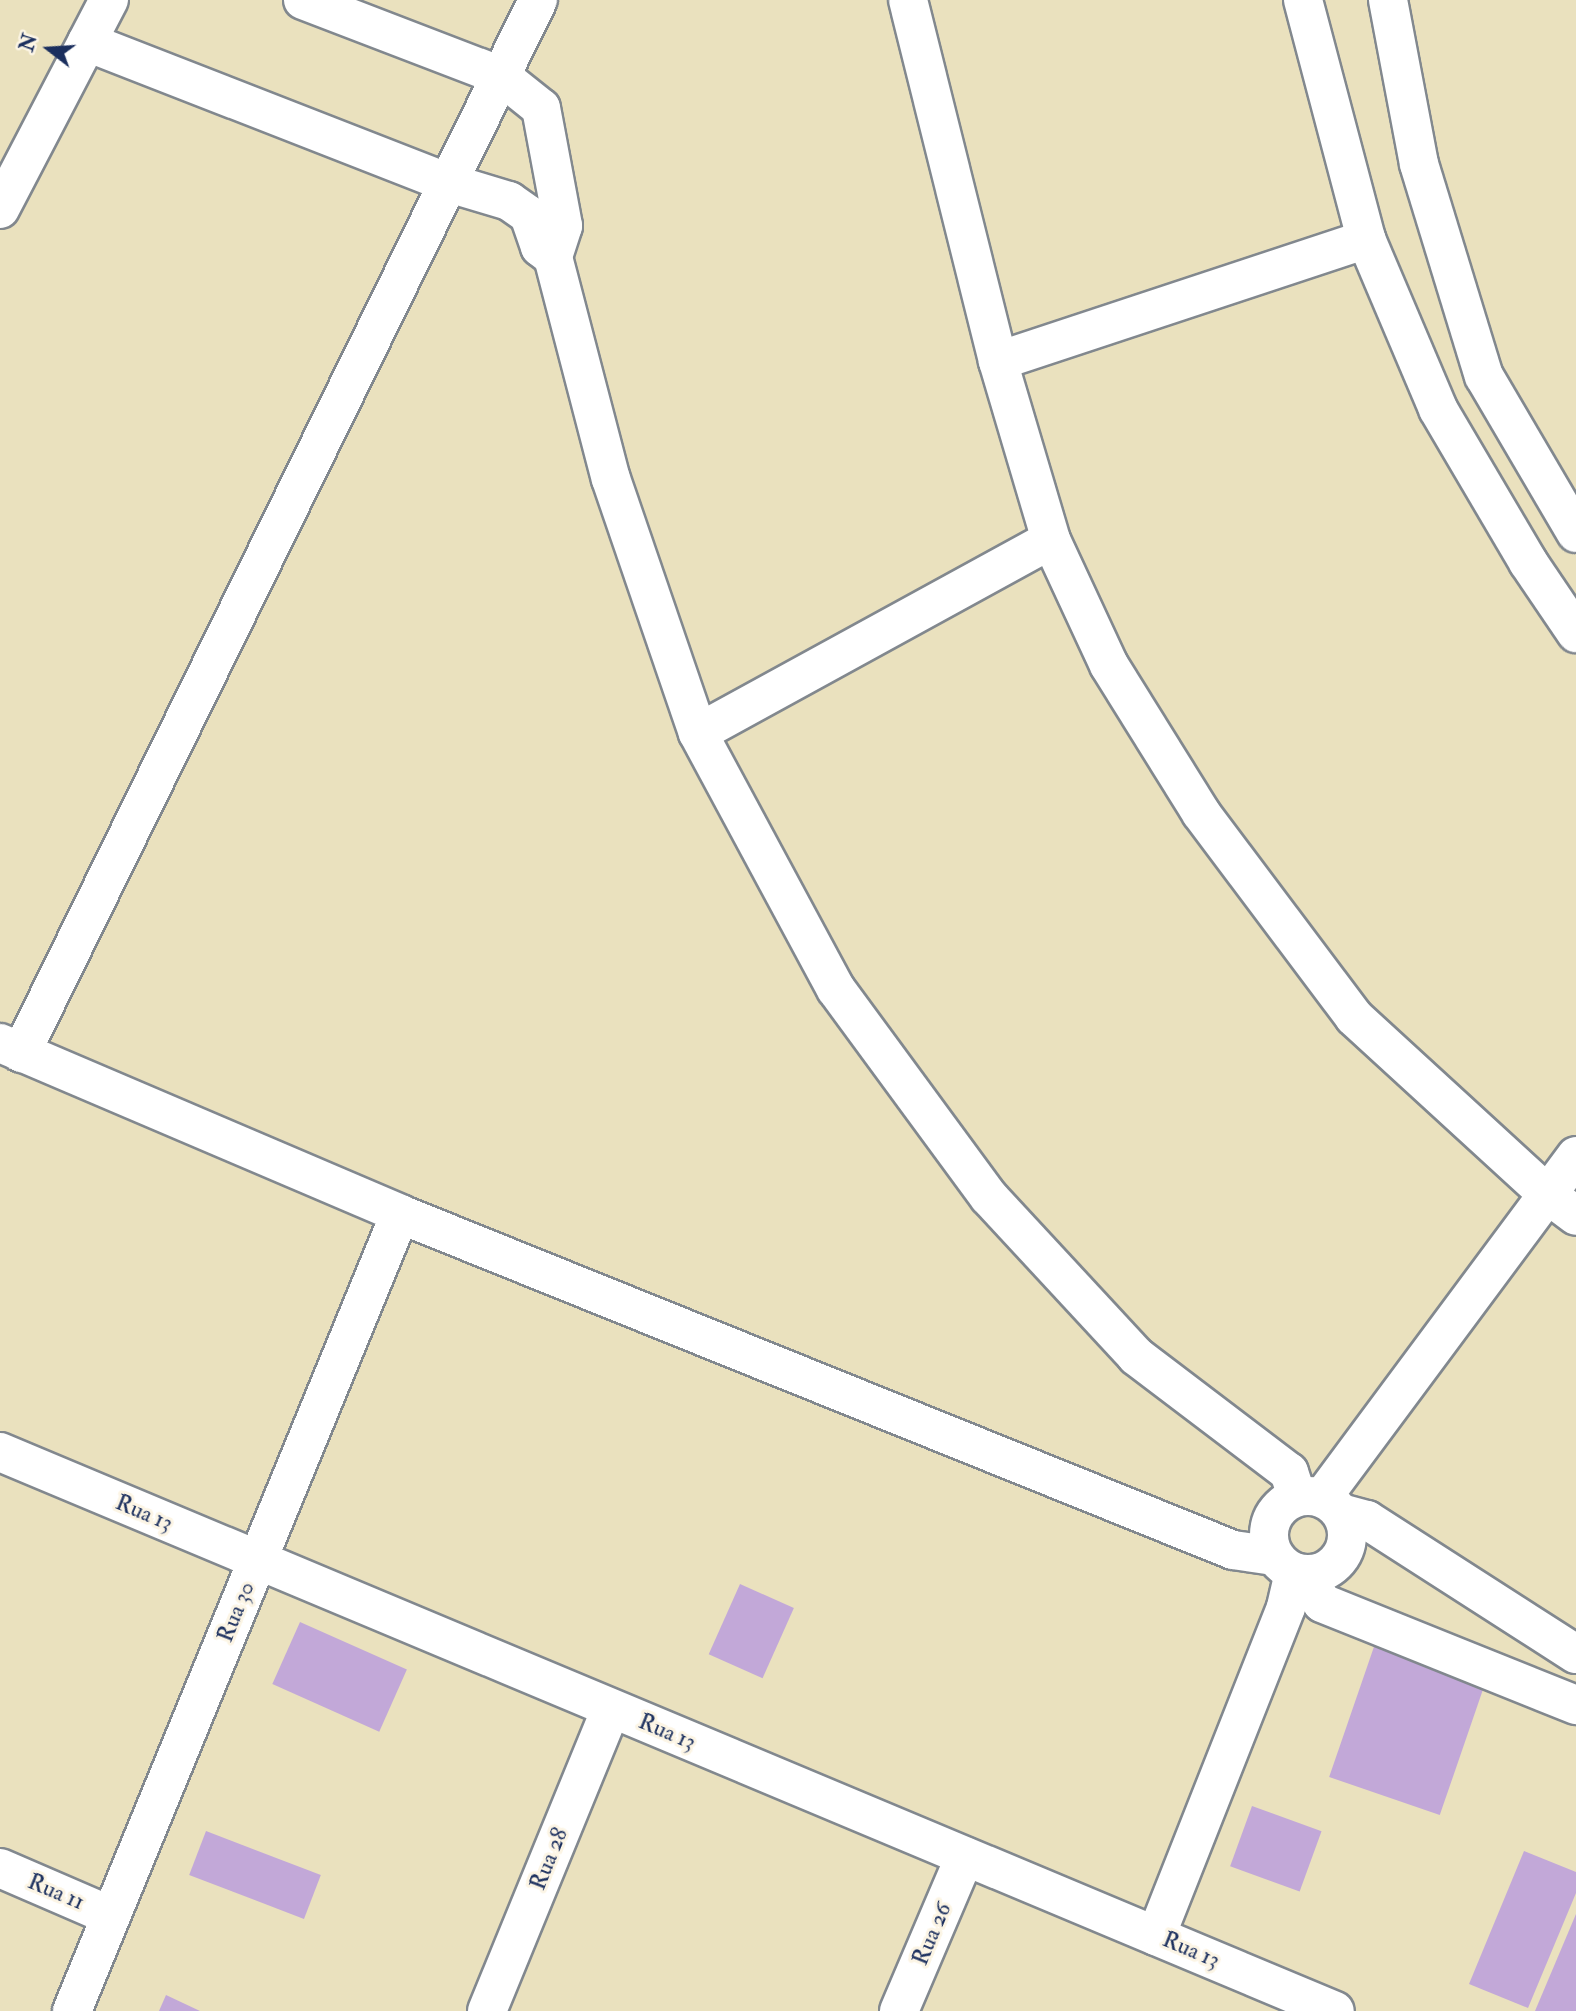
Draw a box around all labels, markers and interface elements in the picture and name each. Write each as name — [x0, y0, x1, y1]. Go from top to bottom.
north arrow — [14, 14, 84, 84]
text: N — [15, 31, 43, 55]
street label: Rua 13 — [111, 1489, 177, 1537]
street label: Rua 30 — [211, 1578, 261, 1646]
street label: Rua 13 — [634, 1708, 700, 1756]
street label: Rua 28 — [524, 1824, 574, 1894]
street label: Rua 11 — [24, 1868, 88, 1916]
street label: Rua 26 — [906, 1898, 958, 1970]
street label: Rua 13 — [1158, 1926, 1224, 1974]

